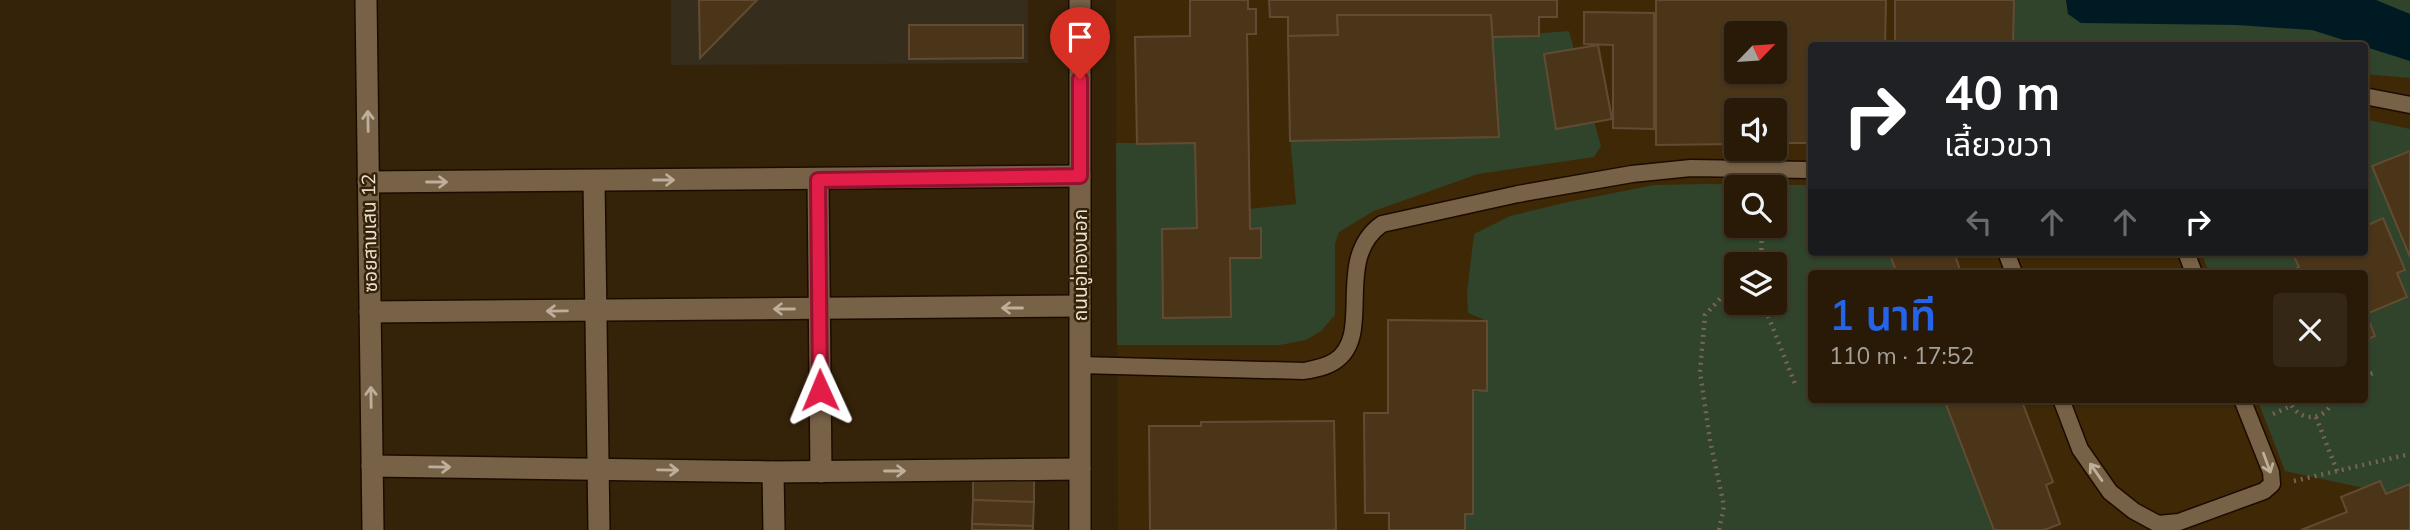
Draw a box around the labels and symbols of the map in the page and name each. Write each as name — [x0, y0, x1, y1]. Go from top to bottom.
pin — [1050, 7, 1110, 79]
north arrow — [1724, 21, 1787, 84]
one-way arrow — [361, 110, 374, 133]
street label: ซอยสามเสน 12 — [356, 173, 382, 293]
one-way arrow — [652, 173, 675, 187]
one-way arrow — [425, 175, 448, 189]
street label: ถนนอู่ทองนอก — [1068, 209, 1093, 321]
one-way arrow — [1000, 301, 1023, 314]
one-way arrow — [773, 302, 796, 316]
one-way arrow — [545, 304, 568, 318]
position arrow — [783, 353, 857, 427]
one-way arrow — [364, 386, 378, 409]
one-way arrow — [2262, 451, 2274, 473]
one-way arrow — [429, 460, 452, 474]
one-way arrow — [2089, 463, 2103, 482]
one-way arrow — [656, 464, 679, 477]
one-way arrow — [884, 464, 907, 478]

